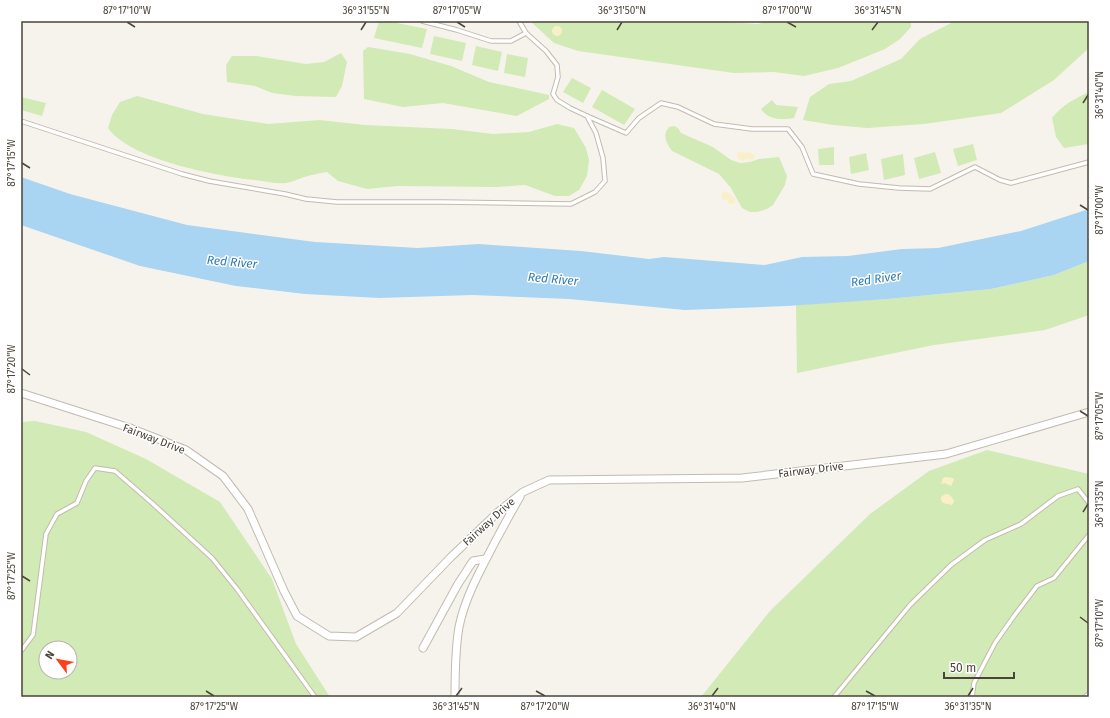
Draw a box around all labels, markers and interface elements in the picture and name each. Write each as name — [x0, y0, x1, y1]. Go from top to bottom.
text: 87°17'10"W — [103, 5, 152, 17]
text: 36°31'55"N — [342, 5, 390, 17]
text: 87°17'05"W — [433, 5, 482, 17]
text: 36°31'50"N — [598, 5, 646, 17]
text: 87°17'00"W — [762, 5, 812, 17]
text: 36°31'45"N — [854, 5, 902, 17]
text: 36°31'40"N — [1094, 71, 1106, 119]
text: 87°17'15"W — [6, 139, 18, 187]
text: 87°17'00"W — [1094, 185, 1106, 235]
water label: Red River — [206, 253, 258, 271]
water label: Red River — [850, 269, 902, 289]
water label: Red River — [527, 270, 579, 288]
text: 87°17'20"W — [6, 344, 18, 393]
text: 87°17'05"W — [1094, 391, 1106, 440]
street label: Fairway Drive — [121, 421, 187, 457]
street label: Fairway Drive — [778, 460, 844, 480]
text: 36°31'35"N — [1094, 480, 1106, 528]
street label: Fairway Drive — [460, 495, 518, 549]
text: 87°17'25"W — [6, 551, 18, 600]
text: 87°17'10"W — [1094, 598, 1106, 647]
north arrow — [38, 640, 78, 680]
text: N — [42, 648, 57, 662]
scale bar — [944, 654, 1014, 680]
text: 50 m — [950, 661, 976, 675]
text: 87°17'25"W — [190, 701, 239, 713]
text: 36°31'45"N — [432, 701, 480, 713]
text: 87°17'20"W — [521, 701, 570, 713]
text: 36°31'40"N — [688, 701, 736, 713]
text: 87°17'15"W — [851, 701, 899, 713]
text: 36°31'35"N — [944, 701, 992, 713]

